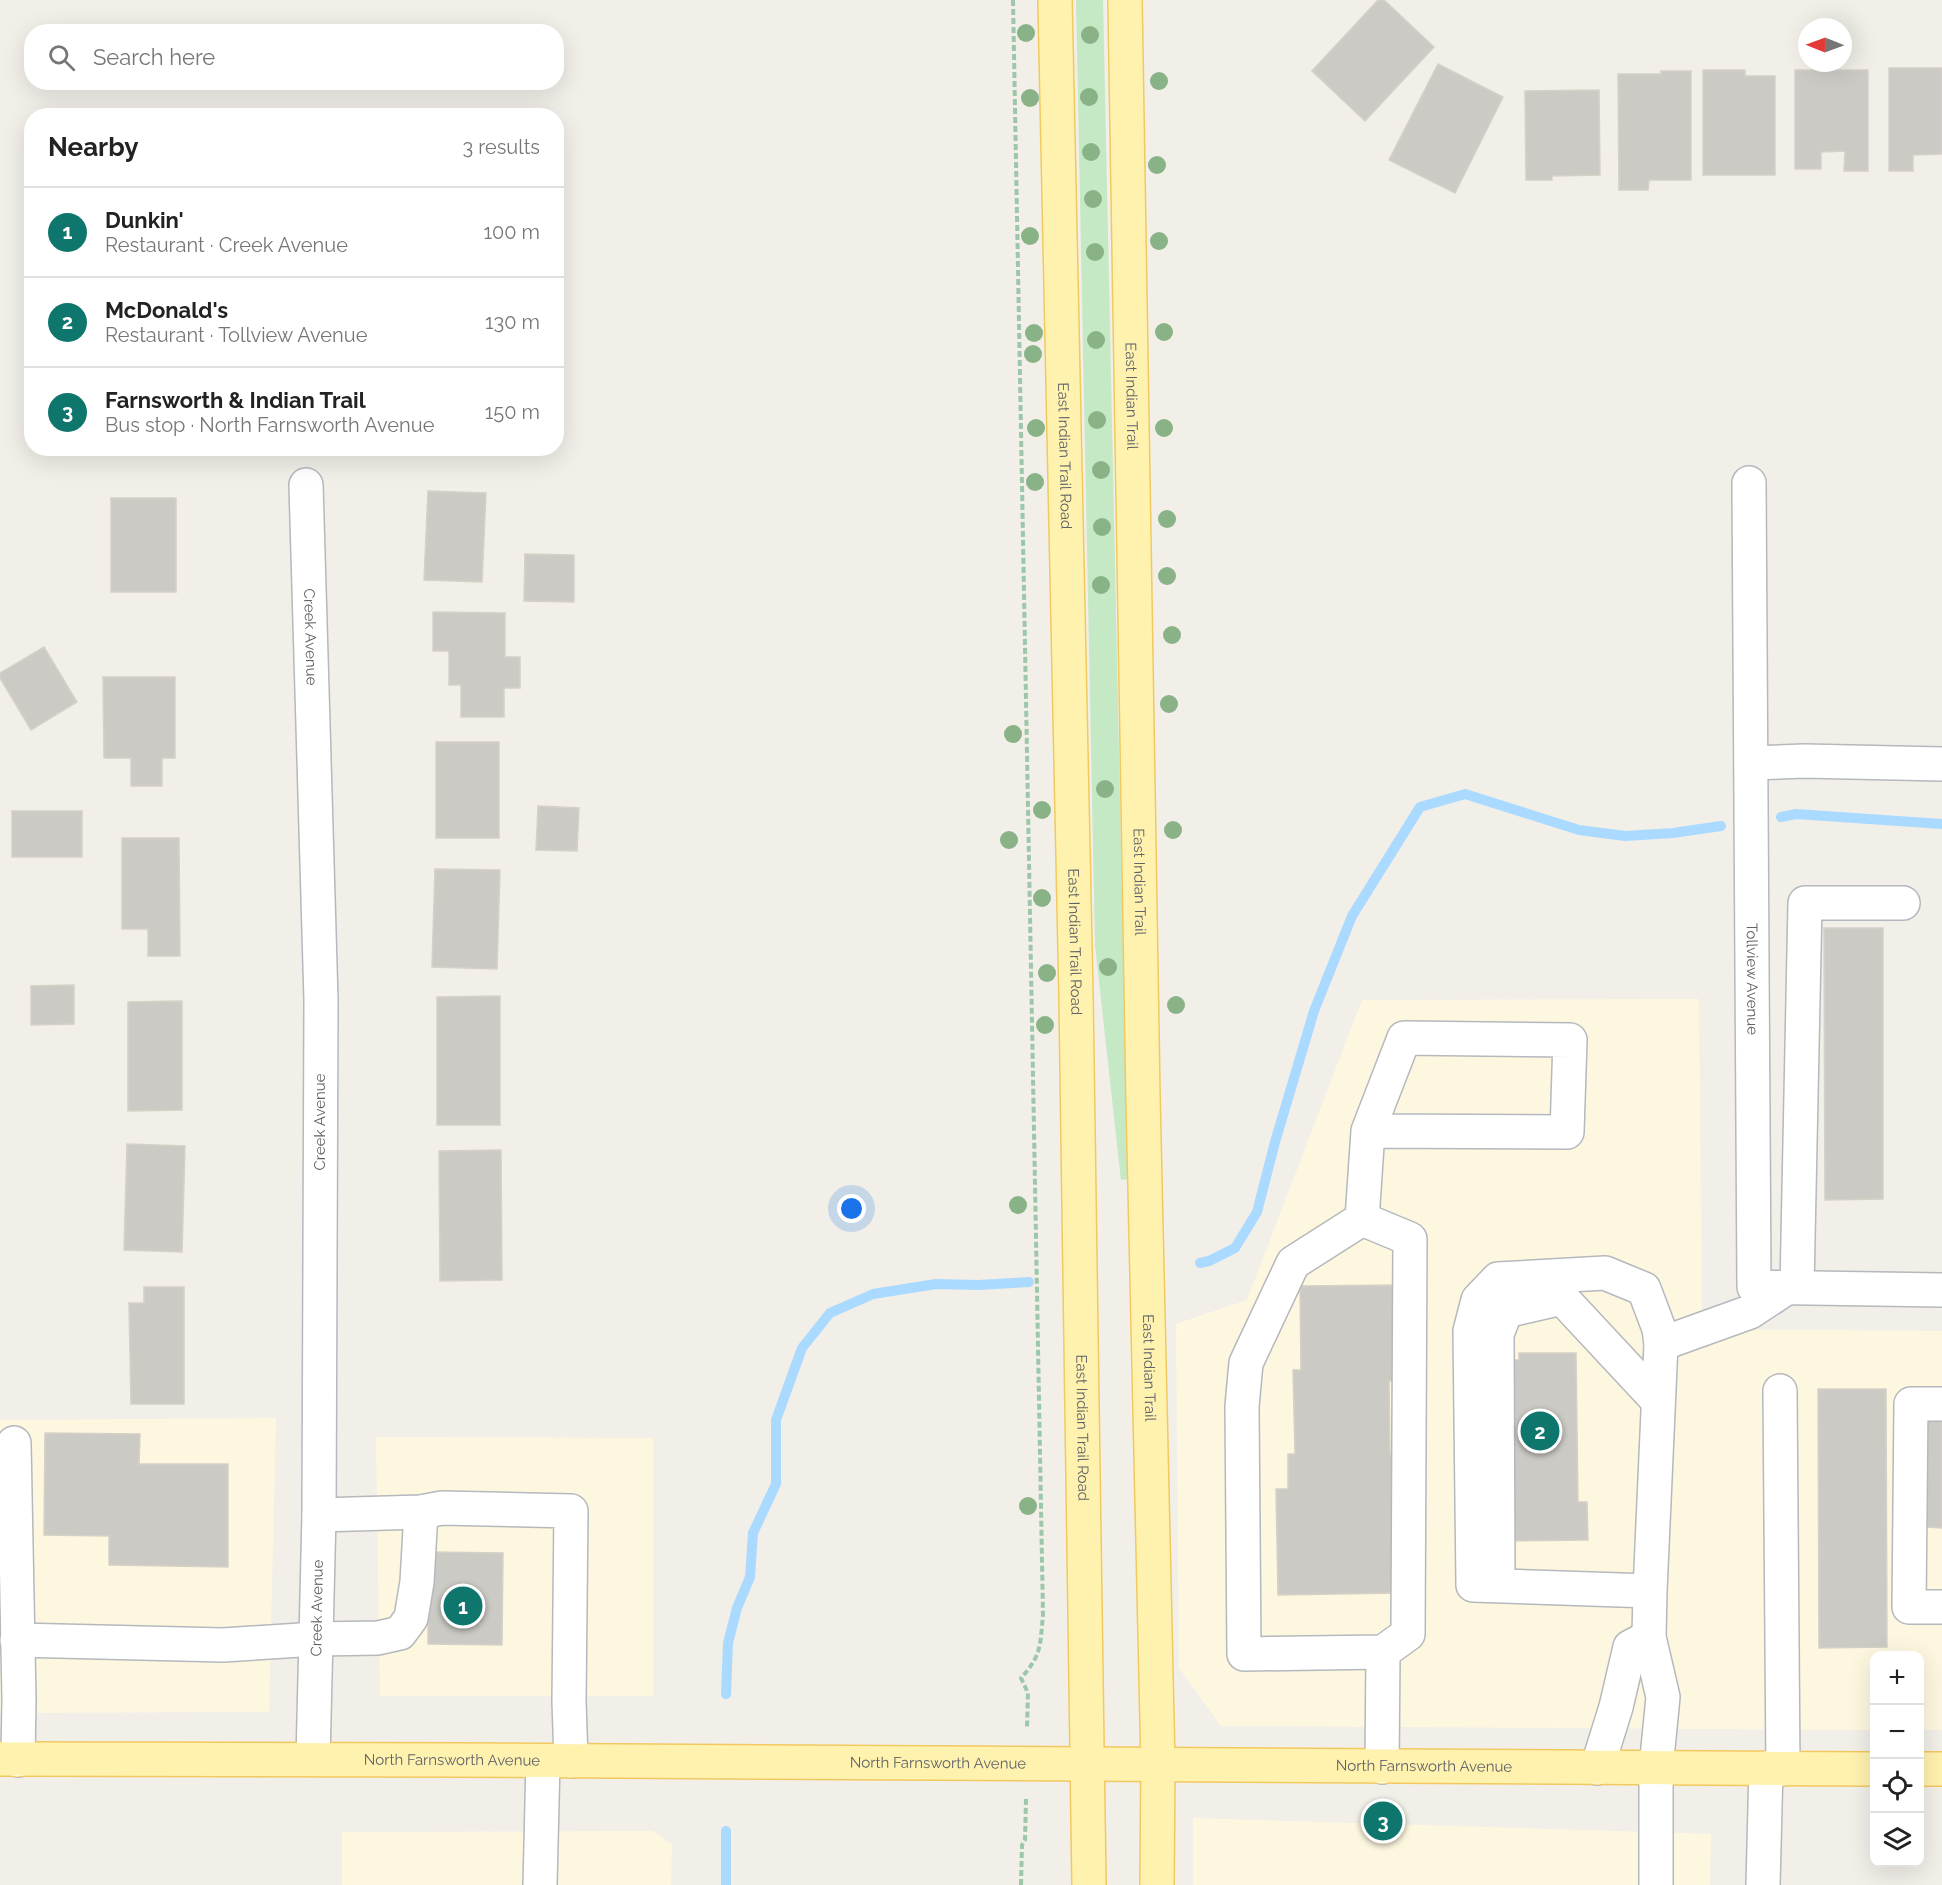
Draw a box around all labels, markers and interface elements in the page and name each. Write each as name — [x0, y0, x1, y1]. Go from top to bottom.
north arrow — [1798, 18, 1852, 72]
search box — [24, 24, 564, 90]
icon: search — [45, 41, 78, 74]
text: Search here — [93, 44, 215, 70]
text: Nearby — [48, 132, 138, 162]
text: 3 results — [462, 135, 540, 159]
text: Dunkin' — [105, 207, 184, 233]
text: 1 — [63, 220, 72, 244]
text: 100 m — [483, 220, 540, 244]
text: Restaurant · Creek Avenue — [105, 233, 348, 257]
text: McDonald's — [105, 297, 228, 323]
text: 2 — [62, 310, 73, 334]
text: 130 m — [485, 310, 540, 334]
text: Restaurant · Tollview Avenue — [105, 323, 367, 347]
street label: East Indian Trail — [1122, 342, 1141, 451]
street label: East Indian Trail Road — [1054, 382, 1075, 529]
text: Farnsworth & Indian Trail — [105, 387, 366, 413]
text: 3 — [62, 400, 73, 424]
text: 150 m — [485, 400, 540, 424]
text: Bus stop · North Farnsworth Avenue — [105, 413, 434, 437]
street label: Creek Avenue — [300, 588, 321, 686]
street label: East Indian Trail — [1130, 828, 1149, 937]
street label: East Indian Trail Road — [1064, 868, 1085, 1015]
street label: Tollview Avenue — [1743, 923, 1761, 1035]
street label: Creek Avenue — [311, 1073, 329, 1170]
your location — [837, 1194, 866, 1223]
street label: East Indian Trail — [1139, 1314, 1159, 1423]
street label: East Indian Trail Road — [1072, 1354, 1092, 1501]
pin: 2 — [1520, 1408, 1560, 1454]
street label: Creek Avenue — [307, 1559, 327, 1657]
pin: 1 — [444, 1584, 482, 1628]
map controls — [1870, 1651, 1924, 1867]
button: + — [1870, 1651, 1924, 1705]
button: − — [1870, 1705, 1924, 1759]
street label: North Farnsworth Avenue — [364, 1751, 540, 1770]
street label: North Farnsworth Avenue — [850, 1753, 1026, 1773]
street label: North Farnsworth Avenue — [1336, 1757, 1512, 1776]
button: locate — [1870, 1759, 1924, 1813]
pin: 3 — [1364, 1798, 1402, 1844]
button: layers — [1870, 1813, 1924, 1867]

